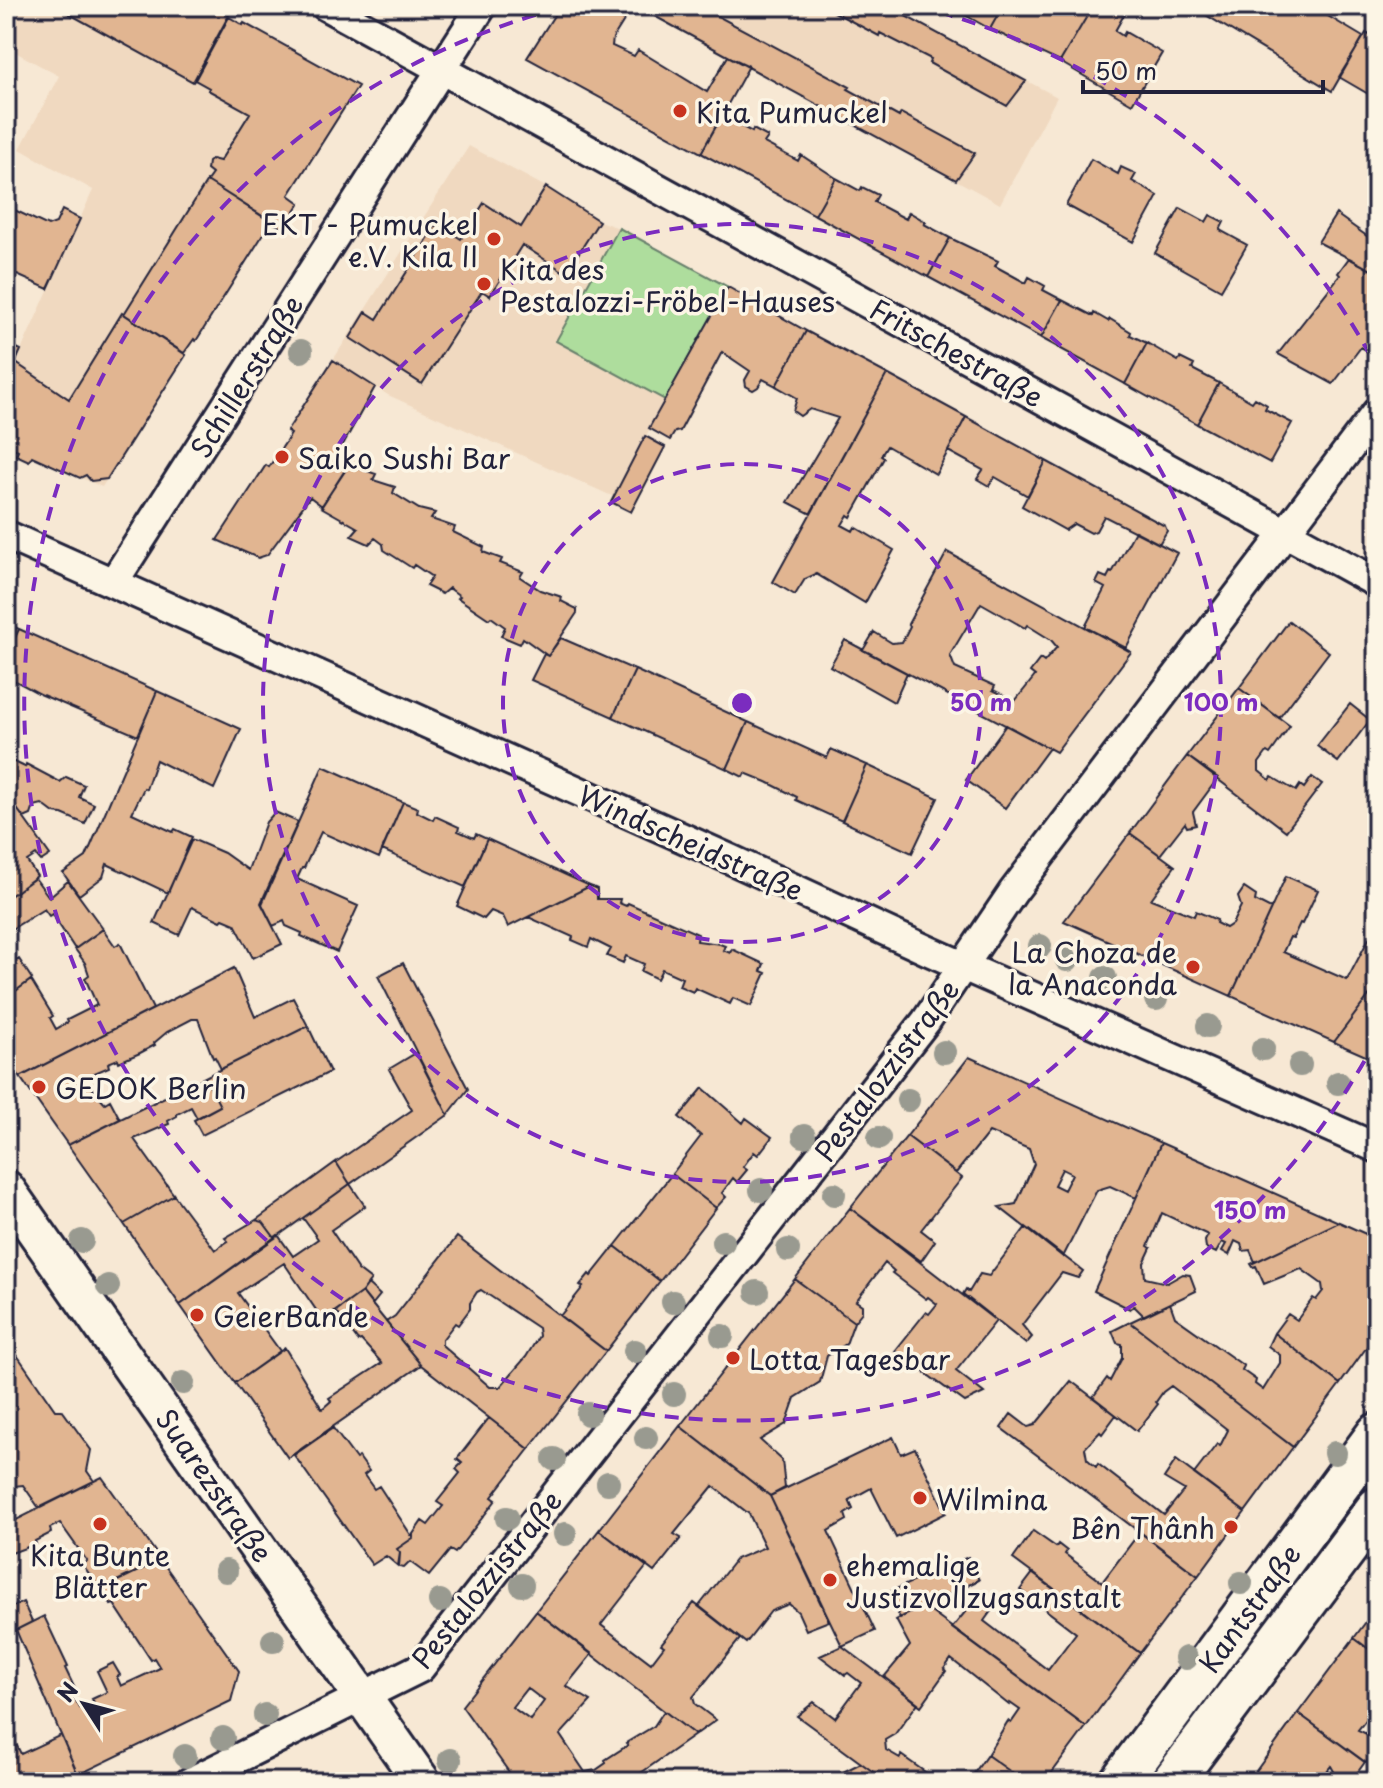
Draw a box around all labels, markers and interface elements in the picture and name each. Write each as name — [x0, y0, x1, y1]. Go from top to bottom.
scale bar — [1083, 44, 1323, 94]
text: 50 m — [1095, 52, 1157, 88]
place label: Kita Pumuckel — [696, 90, 888, 133]
marker: Kita Pumuckel — [671, 102, 689, 120]
place label: EKT - Pumuckel e.V. Kila II — [262, 202, 478, 277]
marker: EKT - Pumuckel e.V. Kila II — [485, 230, 503, 248]
place label: Kita des Pestalozzi-Fröbel-Hauses — [500, 247, 835, 322]
marker: Kita des Pestalozzi-Fröbel-Hauses — [475, 275, 493, 293]
street label: Schillerstraße — [179, 286, 313, 466]
street label: Fritschestraße — [863, 287, 1051, 417]
place label: Saiko Sushi Bar — [298, 436, 510, 479]
marker: Saiko Sushi Bar — [273, 448, 291, 466]
text: 50 m — [950, 683, 1012, 719]
text: 100 m — [1184, 683, 1258, 719]
centre of rings — [728, 689, 756, 717]
street label: Windscheidstraße — [572, 773, 810, 911]
place label: La Choza de la Anaconda — [1008, 930, 1178, 1005]
marker: La Choza de la Anaconda — [1184, 958, 1202, 976]
street label: Pestalozzistraße — [803, 970, 969, 1170]
place label: GEDOK Berlin — [55, 1066, 246, 1109]
marker: GEDOK Berlin — [30, 1078, 48, 1096]
text: 150 m — [1214, 1191, 1286, 1227]
place label: GeierBande — [213, 1294, 369, 1337]
marker: GeierBande — [188, 1306, 206, 1324]
place label: Lotta Tagesbar — [749, 1337, 951, 1380]
marker: Lotta Tagesbar — [724, 1349, 742, 1367]
street label: Suarezstraße — [146, 1399, 284, 1571]
place label: Wilmina — [936, 1477, 1048, 1520]
street label: Pestalozzistraße — [400, 1480, 572, 1678]
marker: Wilmina — [911, 1489, 929, 1507]
place label: Bên Thânh — [1070, 1506, 1215, 1549]
marker: Kita Bunte Blätter — [91, 1515, 109, 1533]
marker: Bên Thânh — [1222, 1518, 1240, 1536]
place label: Kita Bunte Blätter — [30, 1533, 170, 1608]
street label: Kantstraße — [1188, 1535, 1310, 1681]
place label: ehemalige Justizvollzugsanstalt — [846, 1543, 1121, 1618]
marker: ehemalige Justizvollzugsanstalt — [821, 1571, 839, 1589]
north arrow — [44, 1664, 124, 1744]
text: N — [48, 1675, 85, 1708]

